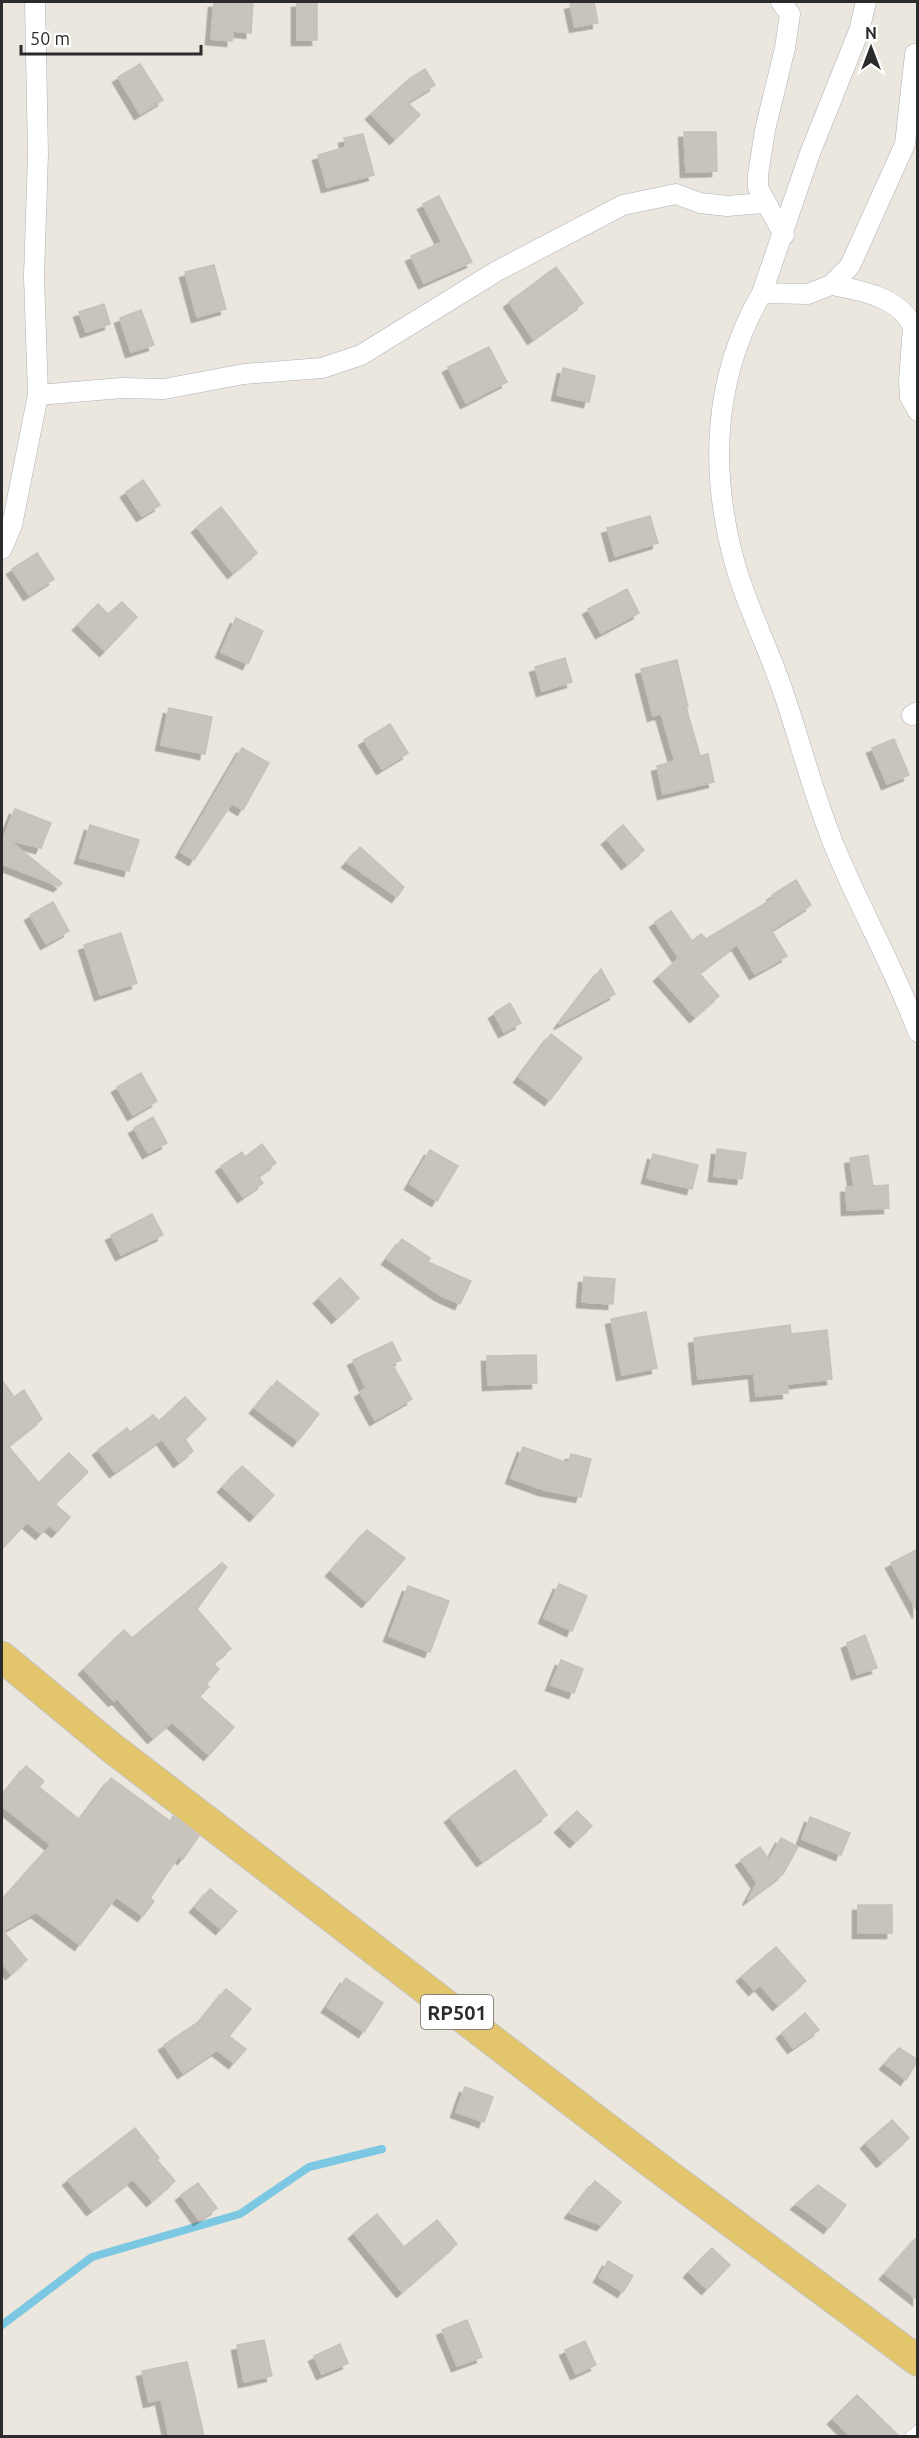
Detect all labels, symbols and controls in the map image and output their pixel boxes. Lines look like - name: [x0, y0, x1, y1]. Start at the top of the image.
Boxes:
- scale bar: [21, 18, 201, 56]
- north arrow: [841, 18, 901, 78]
- text: N: [865, 24, 877, 42]
- text: 50 m: [30, 28, 70, 48]
- road number: RP501: [421, 1995, 493, 2029]

